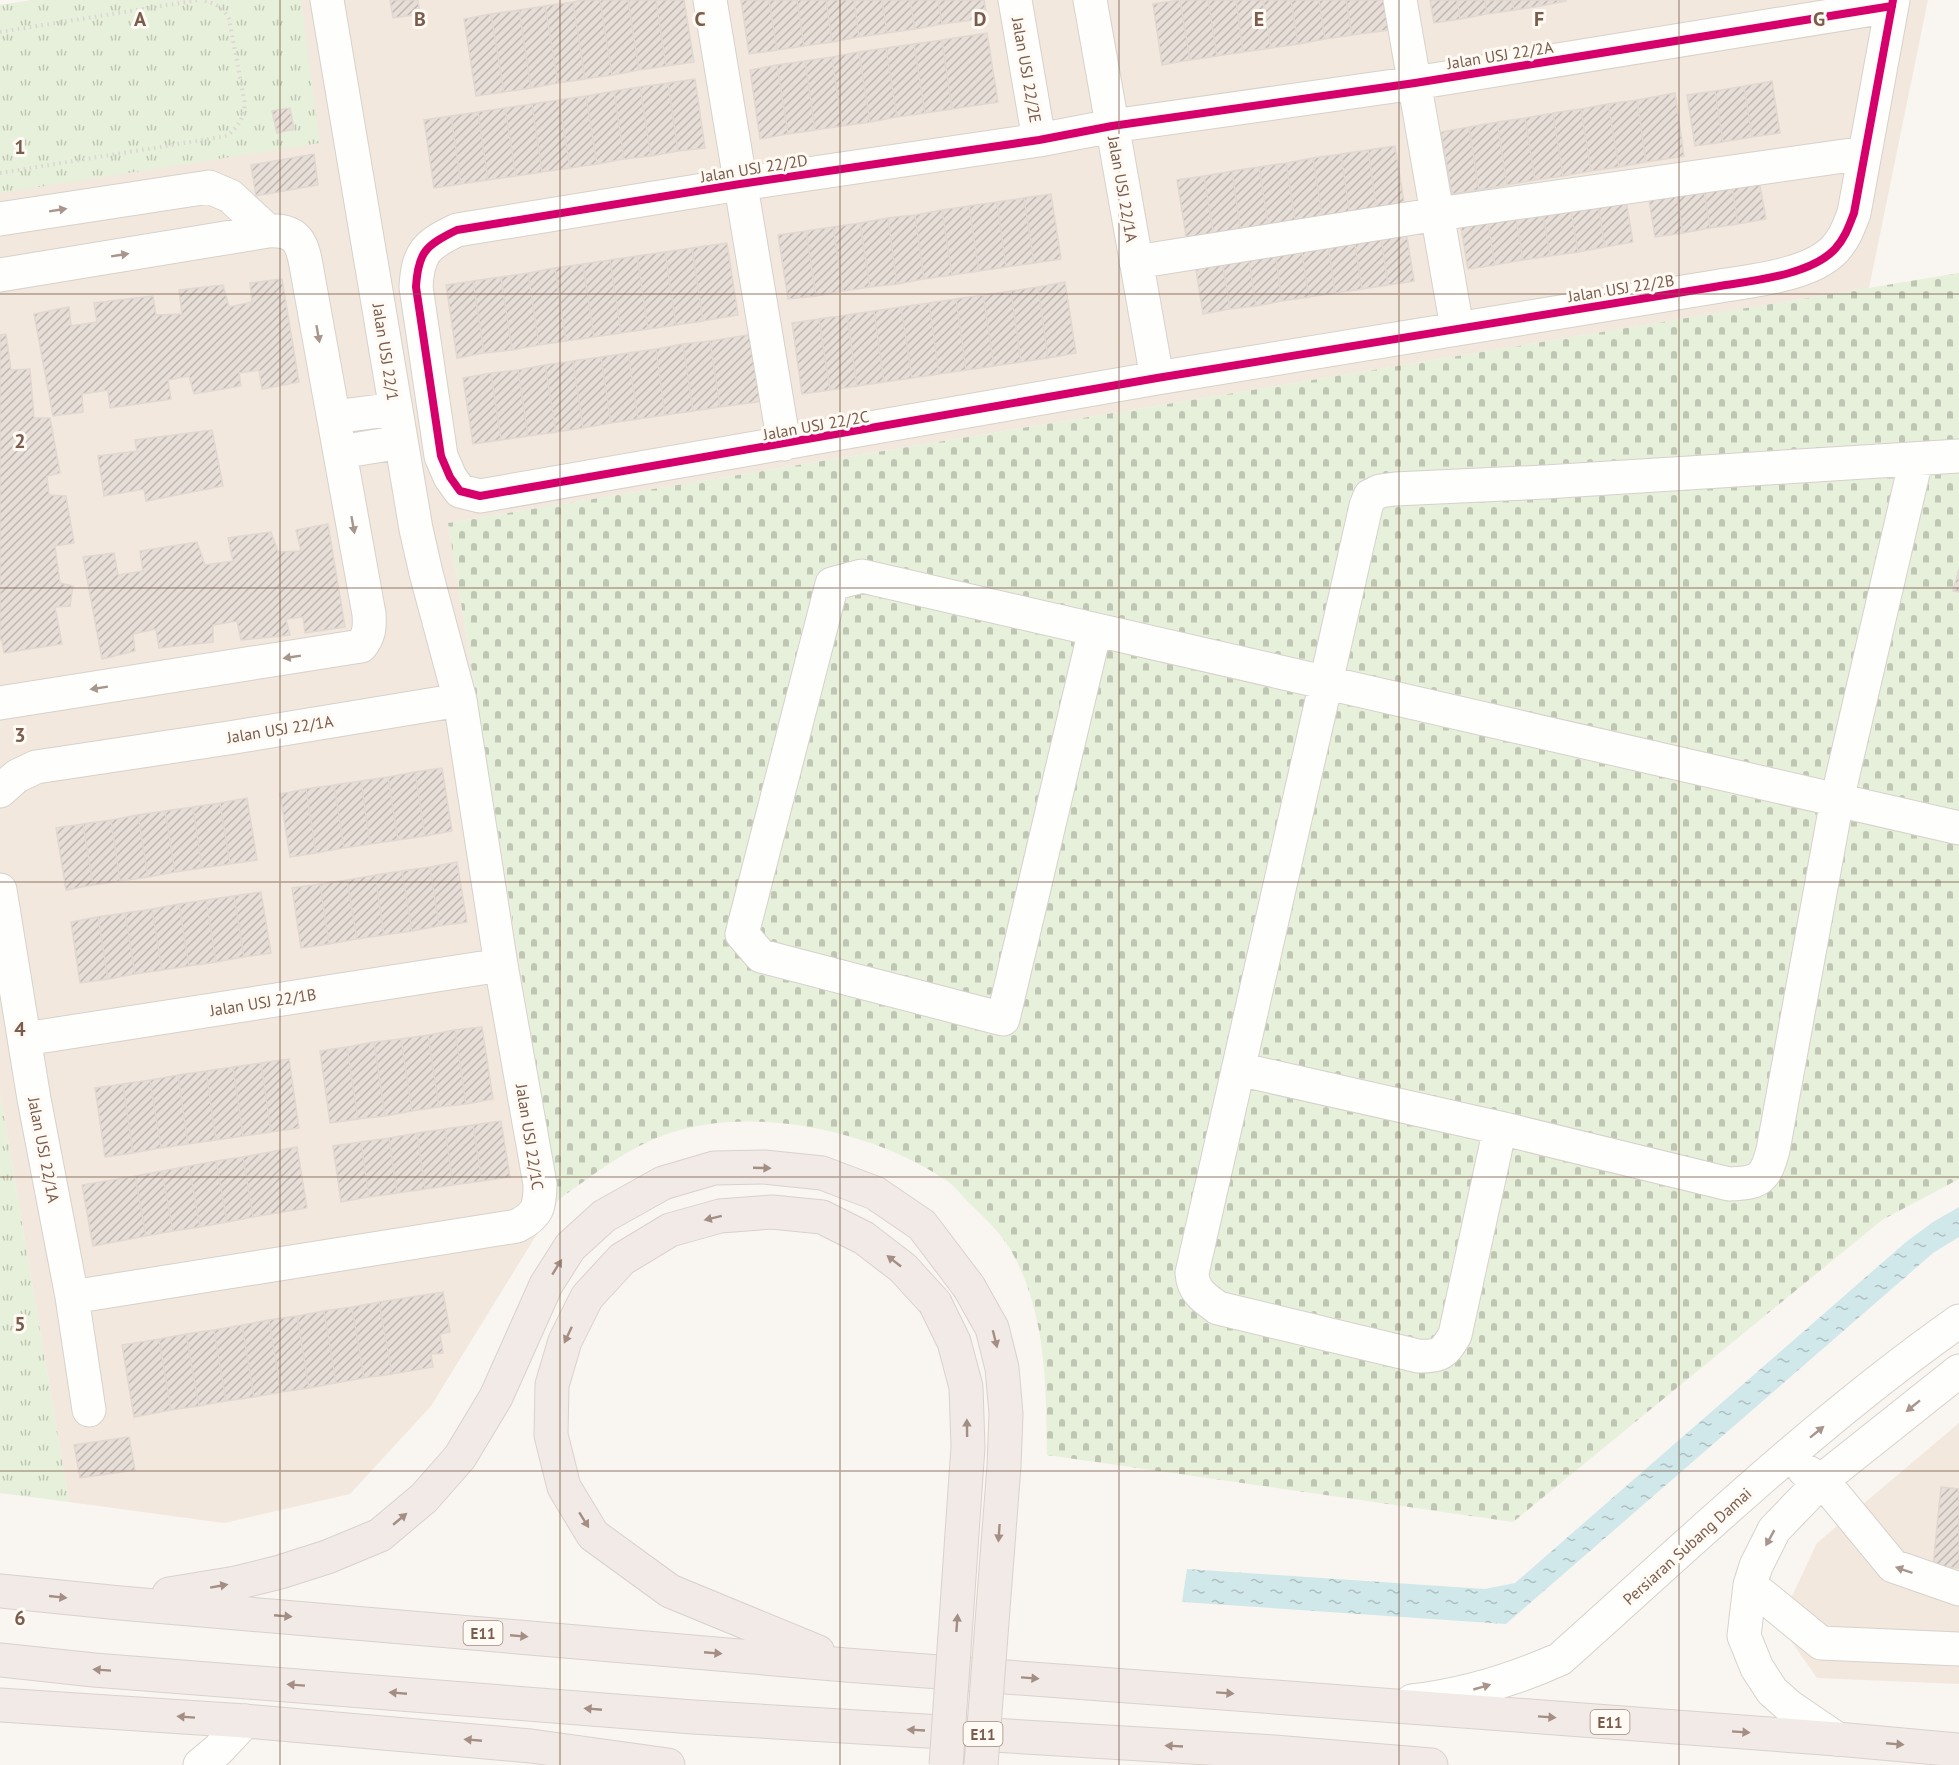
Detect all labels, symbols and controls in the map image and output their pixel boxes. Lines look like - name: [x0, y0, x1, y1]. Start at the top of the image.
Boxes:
- text: A: [134, 6, 147, 32]
- text: B: [414, 6, 426, 32]
- text: C: [694, 6, 706, 32]
- text: D: [974, 6, 987, 32]
- text: E: [1254, 6, 1264, 32]
- text: F: [1534, 6, 1544, 32]
- text: G: [1813, 6, 1825, 32]
- street label: Jalan USJ 22/2E: [1008, 15, 1046, 124]
- street label: Jalan USJ 22/2A: [1444, 37, 1555, 73]
- street label: Jalan USJ 22/1A: [1104, 133, 1142, 244]
- text: 1: [14, 134, 26, 160]
- street label: Jalan USJ 22/2D: [698, 150, 809, 187]
- one-way arrow: [48, 205, 67, 214]
- one-way arrow: [111, 251, 130, 260]
- street label: Jalan USJ 22/2B: [1565, 270, 1676, 306]
- street label: Jalan USJ 22/1: [368, 301, 404, 402]
- one-way arrow: [314, 324, 323, 343]
- street label: Jalan USJ 22/2C: [761, 406, 870, 444]
- text: 2: [14, 428, 26, 454]
- one-way arrow: [349, 516, 358, 535]
- one-way arrow: [282, 653, 301, 662]
- one-way arrow: [89, 683, 108, 692]
- street label: Jalan USJ 22/1A: [224, 711, 335, 747]
- text: 3: [14, 722, 26, 748]
- street label: Jalan USJ 22/1B: [207, 984, 318, 1020]
- text: 4: [14, 1016, 26, 1042]
- street label: Jalan USJ 22/1C: [512, 1082, 548, 1191]
- street label: Jalan USJ 22/1A: [24, 1094, 64, 1205]
- one-way arrow: [752, 1163, 771, 1172]
- one-way arrow: [703, 1214, 722, 1223]
- one-way arrow: [887, 1256, 902, 1268]
- one-way arrow: [552, 1259, 563, 1276]
- text: 5: [14, 1311, 26, 1337]
- one-way arrow: [563, 1326, 573, 1344]
- one-way arrow: [990, 1330, 1000, 1348]
- one-way arrow: [1905, 1400, 1921, 1413]
- one-way arrow: [962, 1419, 972, 1438]
- one-way arrow: [1809, 1426, 1824, 1439]
- street label: Persiaran Subang Damai: [1619, 1483, 1755, 1609]
- one-way arrow: [392, 1512, 408, 1525]
- one-way arrow: [578, 1512, 589, 1528]
- one-way arrow: [994, 1523, 1004, 1542]
- one-way arrow: [1765, 1530, 1775, 1547]
- one-way arrow: [1895, 1564, 1913, 1574]
- one-way arrow: [209, 1581, 228, 1590]
- one-way arrow: [49, 1592, 68, 1602]
- text: 6: [14, 1605, 26, 1631]
- one-way arrow: [273, 1611, 292, 1621]
- one-way arrow: [952, 1613, 961, 1632]
- road number: E11: [464, 1621, 502, 1645]
- one-way arrow: [509, 1631, 528, 1641]
- one-way arrow: [704, 1648, 723, 1658]
- one-way arrow: [92, 1665, 111, 1675]
- one-way arrow: [1021, 1673, 1040, 1683]
- one-way arrow: [287, 1680, 306, 1690]
- one-way arrow: [1473, 1682, 1491, 1691]
- one-way arrow: [389, 1688, 408, 1698]
- one-way arrow: [1215, 1688, 1234, 1697]
- one-way arrow: [583, 1704, 602, 1714]
- road number: E11: [1590, 1710, 1630, 1734]
- one-way arrow: [177, 1712, 196, 1721]
- one-way arrow: [1537, 1712, 1556, 1722]
- road number: E11: [964, 1722, 1002, 1746]
- one-way arrow: [907, 1726, 926, 1735]
- one-way arrow: [1732, 1727, 1751, 1736]
- one-way arrow: [463, 1735, 482, 1745]
- one-way arrow: [1886, 1739, 1905, 1749]
- one-way arrow: [1164, 1741, 1183, 1750]

